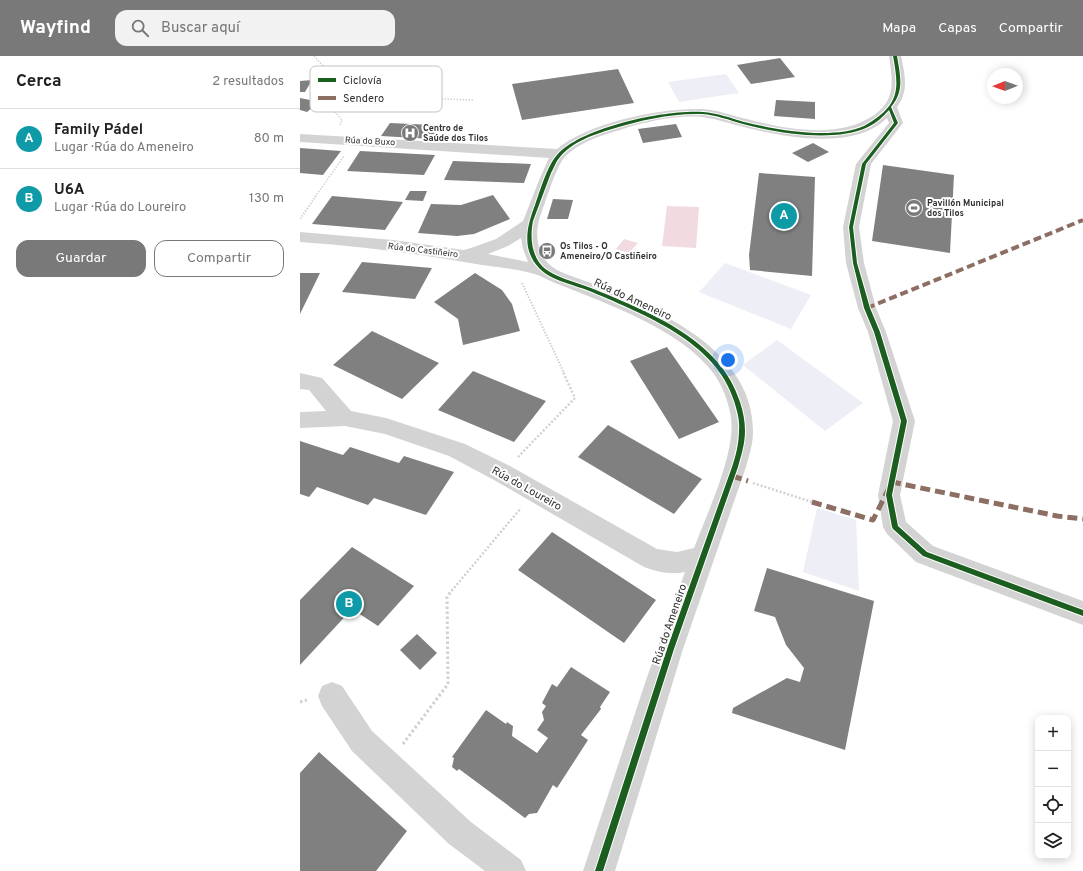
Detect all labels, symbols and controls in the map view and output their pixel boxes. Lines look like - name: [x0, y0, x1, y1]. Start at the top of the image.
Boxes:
- search box: [115, 10, 395, 46]
- text: Wayfind: [20, 16, 91, 40]
- icon: search: [129, 17, 151, 39]
- text: Buscar aquí: [161, 19, 240, 38]
- text: Mapa: [882, 20, 916, 37]
- text: Capas: [938, 20, 977, 37]
- text: Compartir: [999, 20, 1063, 37]
- legend: [310, 66, 442, 112]
- north arrow: [987, 68, 1023, 104]
- text: Cerca: [16, 71, 62, 93]
- text: 2 resultados: [212, 74, 284, 90]
- text: Ciclovía: [343, 74, 382, 88]
- text: Sendero: [343, 92, 384, 106]
- text: Family Pádel: [54, 121, 143, 140]
- hospital icon: Centro de Saúde dos Tilos: [400, 123, 420, 143]
- place label: Centro de Saúde dos Tilos: [423, 123, 488, 144]
- text: A: [24, 131, 34, 147]
- text: 80 m: [254, 131, 284, 147]
- street label: Rúa do Buxo: [345, 135, 395, 148]
- text: Lugar · Rúa do Ameneiro: [54, 140, 194, 156]
- text: U6A: [54, 181, 85, 200]
- text: B: [25, 191, 33, 207]
- text: 130 m: [249, 191, 284, 207]
- sports icon: Pavillón Municipal dos Tilos: [904, 198, 924, 218]
- place label: Pavillón Municipal dos Tilos: [927, 198, 1004, 219]
- text: Lugar · Rúa do Loureiro: [54, 200, 186, 216]
- pin: A: [771, 201, 797, 231]
- button: Guardar: [16, 240, 146, 277]
- button: Compartir: [154, 240, 284, 277]
- street label: Rúa do Castiñeiro: [387, 241, 459, 260]
- bus stop icon: Os Tilos - O Ameneiro/O Castiñeiro: [537, 241, 557, 261]
- place label: Os Tilos - O Ameneiro/O Castiñeiro: [560, 241, 657, 262]
- street label: Rúa do Ameneiro: [591, 276, 674, 324]
- your location: [718, 350, 738, 370]
- street label: Rúa do Loureiro: [489, 464, 564, 514]
- street label: Rúa do Ameneiro: [650, 582, 690, 666]
- pin: B: [336, 589, 362, 619]
- map controls: [1035, 715, 1071, 859]
- button: +: [1035, 715, 1071, 751]
- button: −: [1035, 751, 1071, 787]
- button: locate: [1035, 787, 1071, 823]
- button: layers: [1035, 823, 1071, 859]

